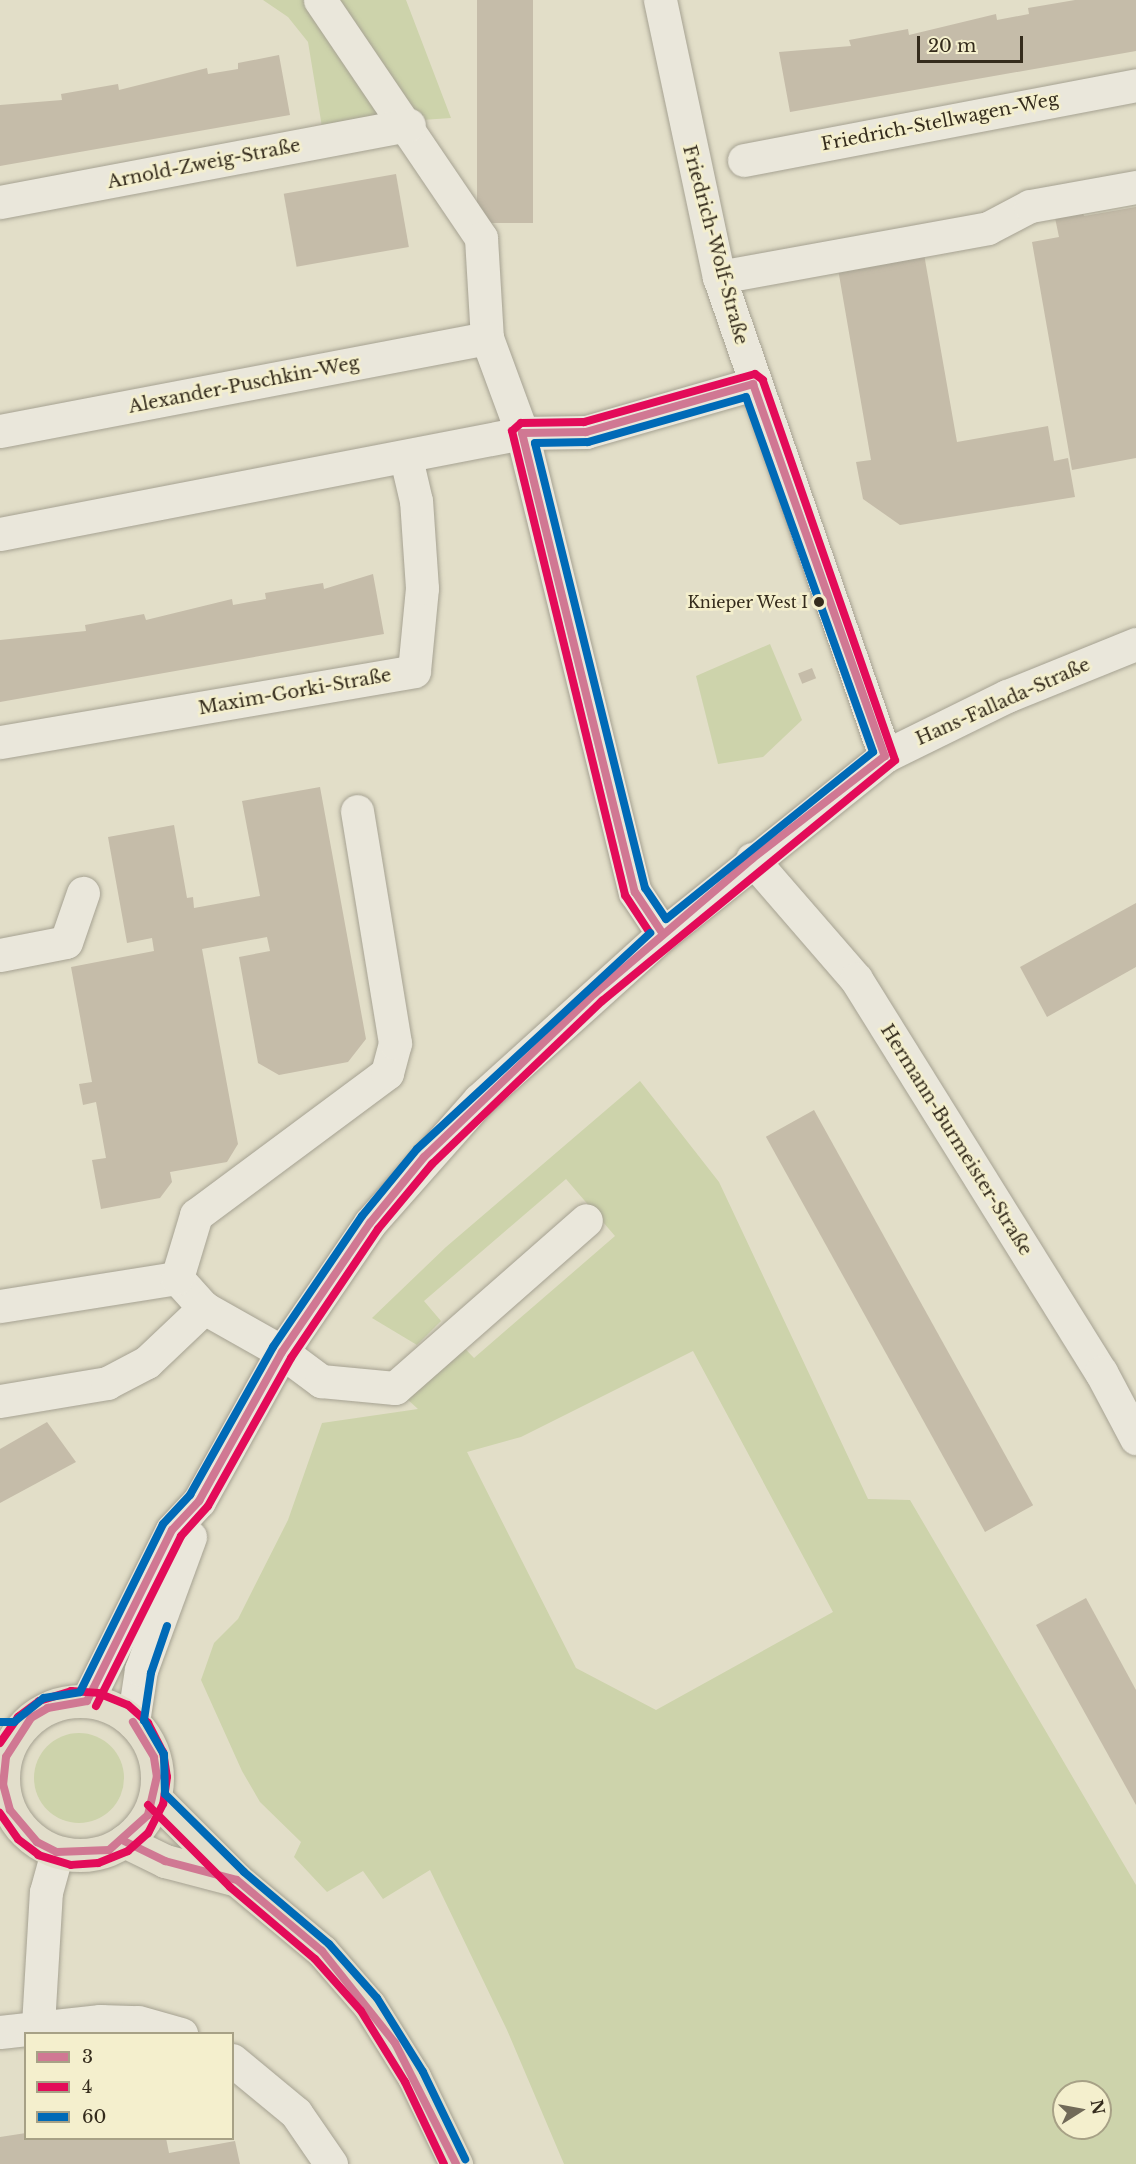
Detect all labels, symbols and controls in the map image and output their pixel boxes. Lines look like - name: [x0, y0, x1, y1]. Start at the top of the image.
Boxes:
- scale bar: [920, 24, 1026, 62]
- text: 20 m: [928, 35, 976, 57]
- street label: Friedrich-Stellwagen-Weg: [819, 88, 1061, 156]
- street label: Arnold-Zweig-Straße: [106, 135, 302, 193]
- street label: Friedrich-Wolf-Straße: [678, 143, 752, 347]
- street label: Alexander-Puschkin-Weg: [127, 352, 361, 418]
- place label: Knieper West I: [686, 592, 808, 612]
- marker: Knieper West I: [813, 596, 825, 608]
- street label: Hans-Fallada-Straße: [913, 654, 1093, 750]
- street label: Maxim-Gorki-Straße: [197, 664, 393, 720]
- street label: Hermann-Burmeister-Straße: [876, 1020, 1036, 1260]
- legend: [24, 2032, 234, 2140]
- text: 3: [82, 2046, 93, 2068]
- text: 4: [82, 2076, 93, 2098]
- north arrow: [1052, 2080, 1112, 2140]
- text: N: [1086, 2098, 1109, 2116]
- text: 60: [82, 2106, 106, 2128]

